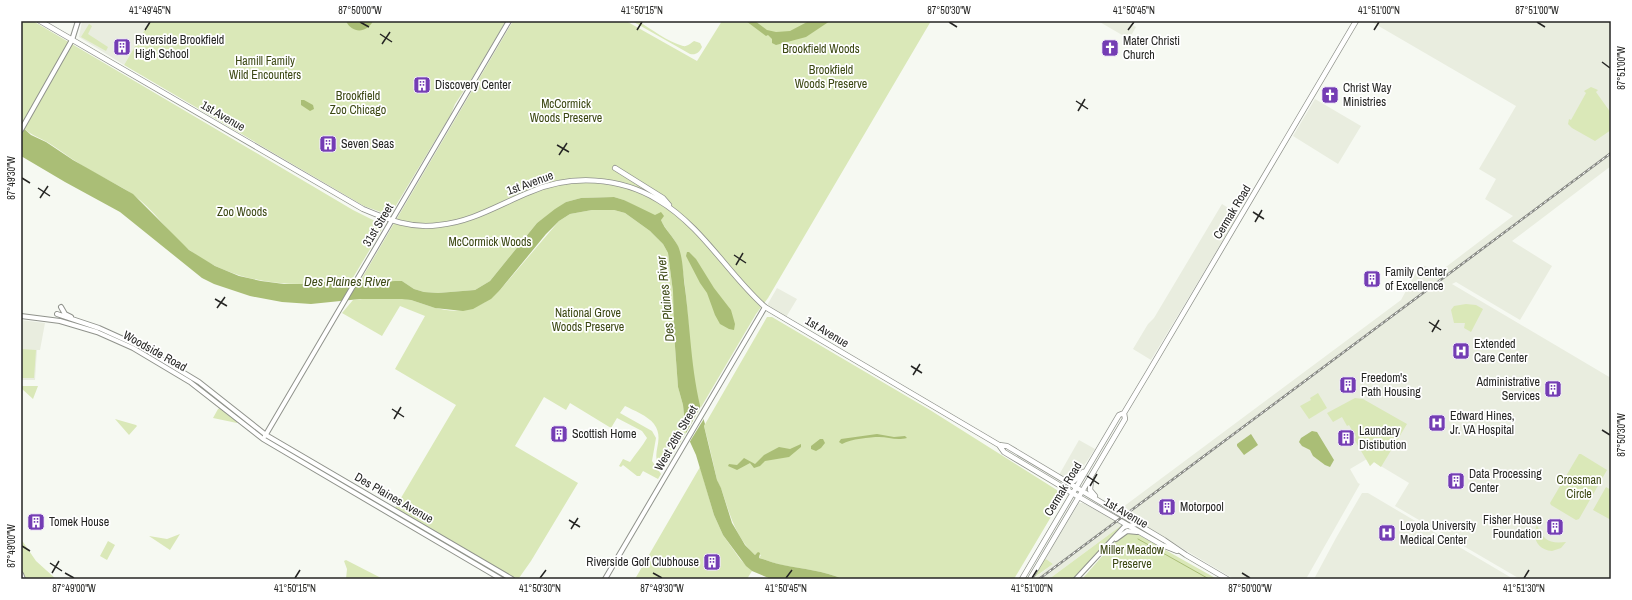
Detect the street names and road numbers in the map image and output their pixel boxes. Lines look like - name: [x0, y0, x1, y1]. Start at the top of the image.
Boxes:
- street label: 1st Avenue: [198, 97, 248, 135]
- street label: 1st Avenue: [504, 167, 556, 199]
- street label: Cermak Road: [1210, 182, 1254, 242]
- street label: 31st Street: [359, 200, 397, 250]
- street label: 1st Avenue: [802, 313, 852, 351]
- street label: Woodside Road: [120, 327, 190, 375]
- street label: West 26th Street: [651, 402, 701, 474]
- street label: Cermak Road: [1041, 459, 1085, 519]
- street label: Des Plaines Avenue: [352, 469, 436, 527]
- street label: 1st Avenue: [1101, 494, 1151, 532]

